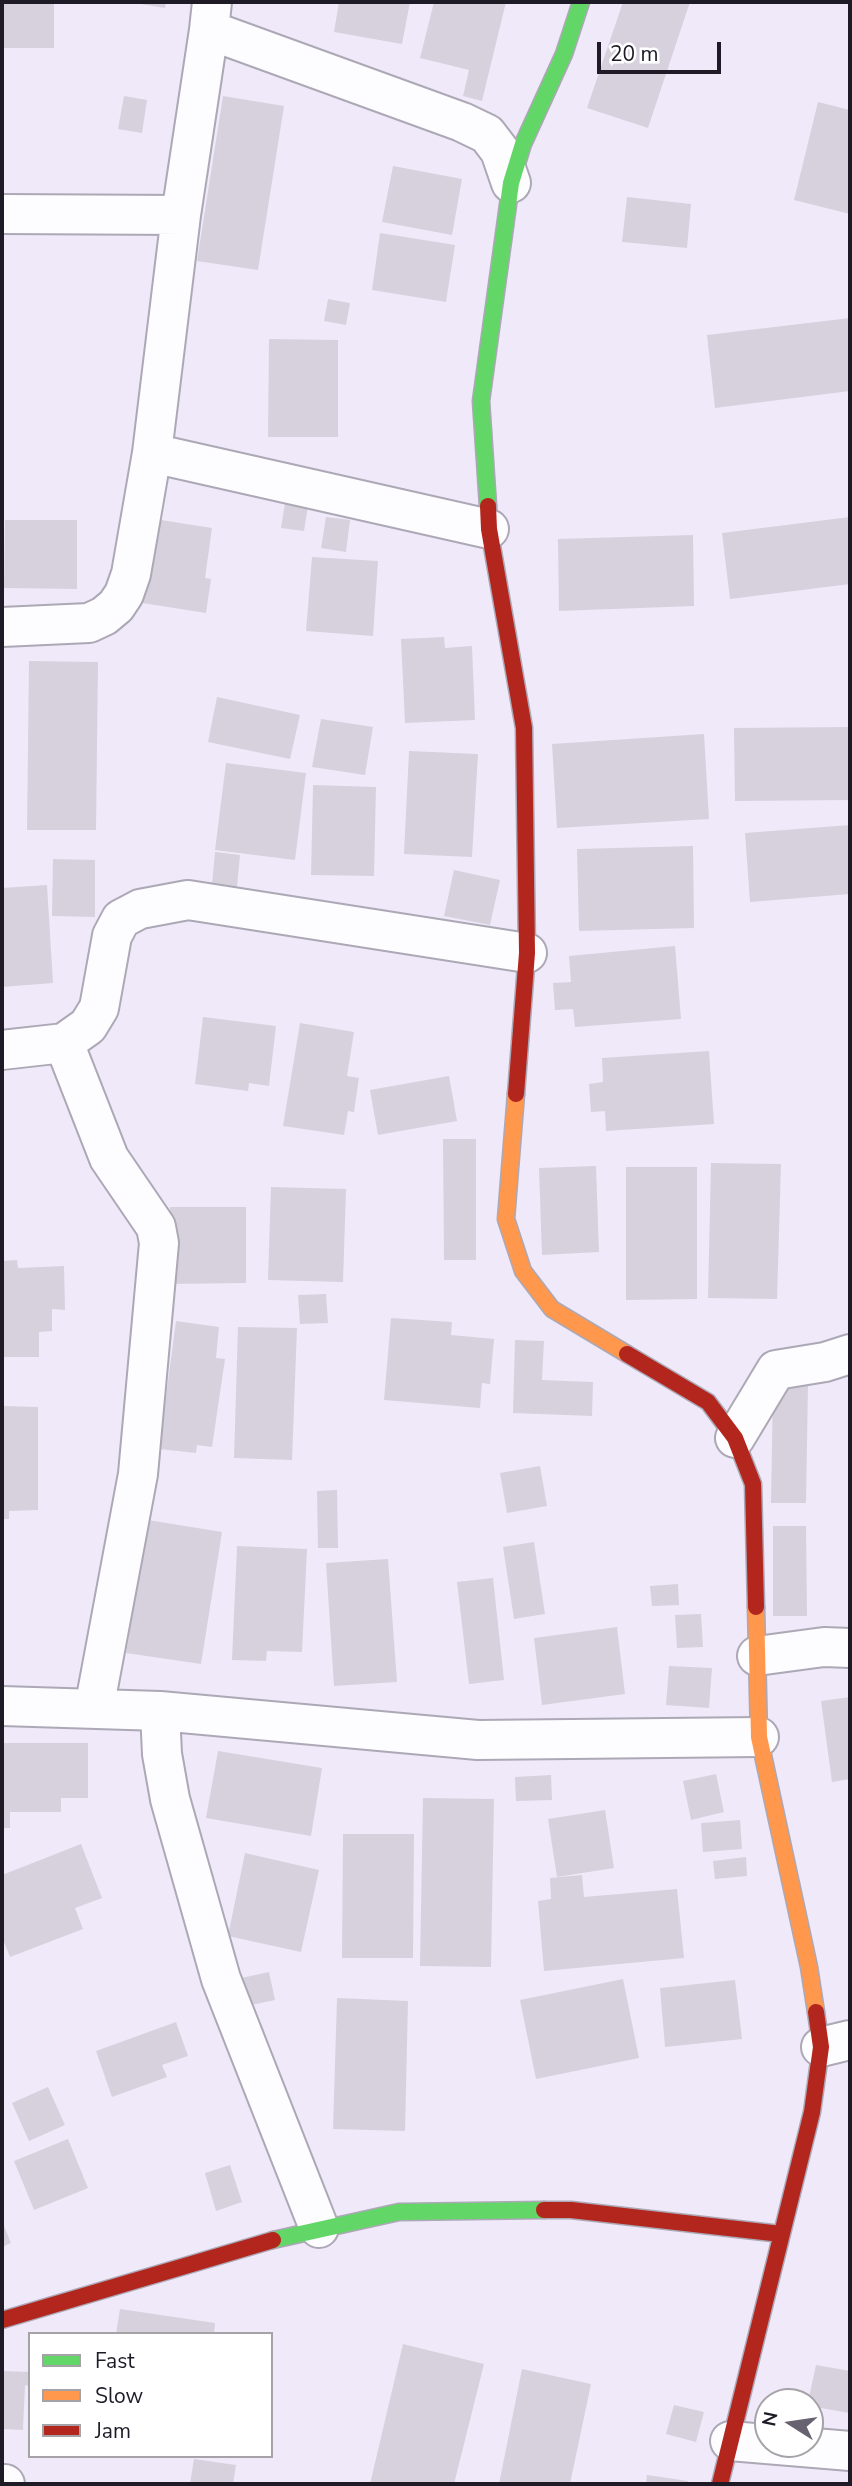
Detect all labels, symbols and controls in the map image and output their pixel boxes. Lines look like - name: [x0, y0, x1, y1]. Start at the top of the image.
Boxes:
- scale bar: [600, 28, 724, 72]
- text: 20 m: [610, 40, 659, 68]
- legend: [28, 2332, 273, 2458]
- text: Fast: [95, 2347, 135, 2375]
- text: Slow: [95, 2382, 143, 2410]
- north arrow: [754, 2388, 824, 2458]
- text: N: [756, 2409, 785, 2429]
- text: Jam: [95, 2417, 131, 2445]

